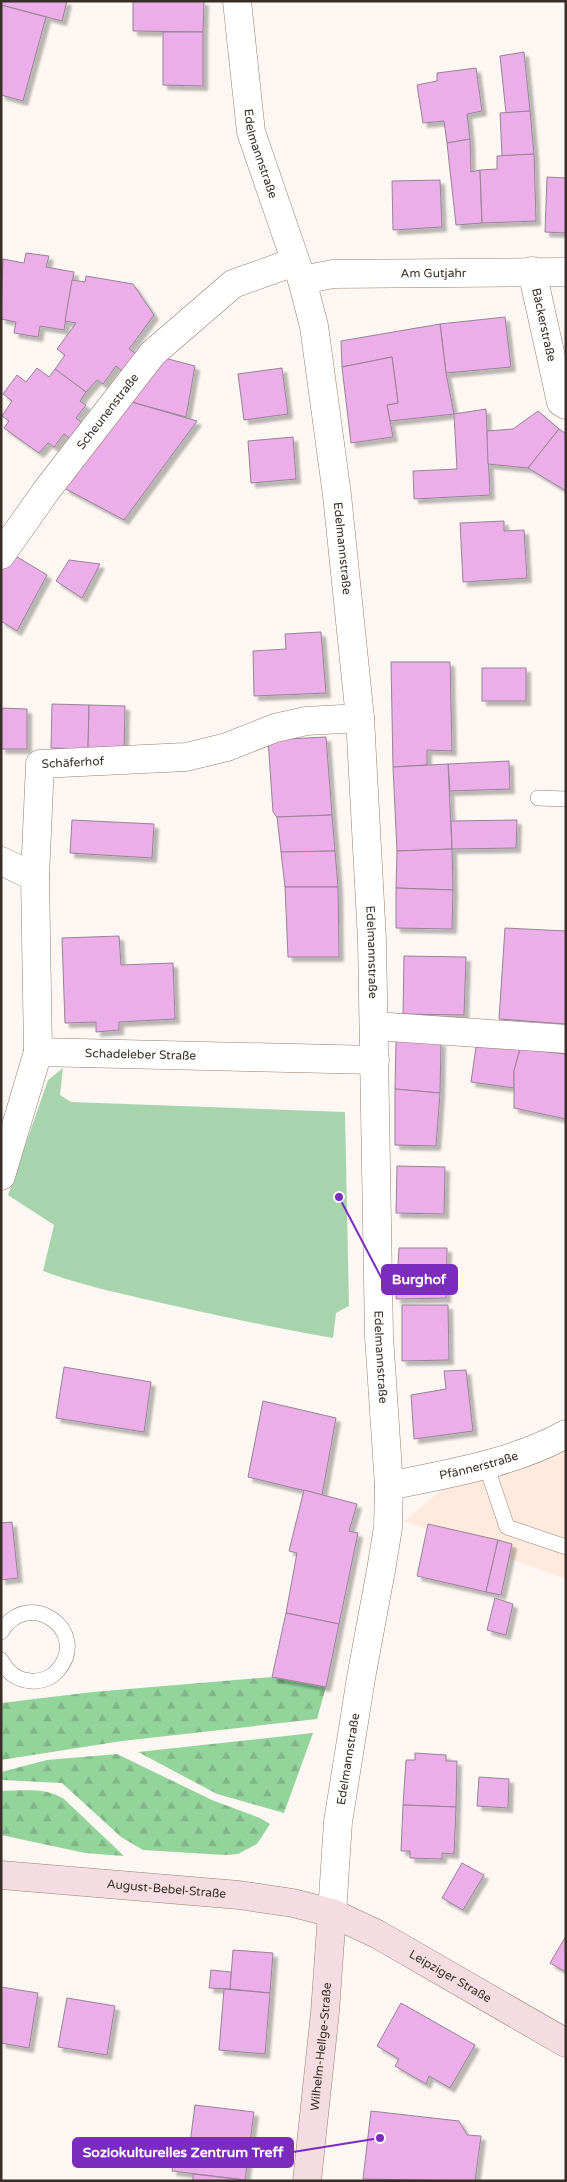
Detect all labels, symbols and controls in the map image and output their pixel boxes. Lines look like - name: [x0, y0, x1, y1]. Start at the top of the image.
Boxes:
- street label: Edelmannstraße: [242, 108, 280, 200]
- street label: Am Gutjahr: [400, 266, 467, 280]
- street label: Bäckerstraße: [529, 287, 559, 363]
- street label: Scheunenstraße: [74, 370, 142, 452]
- street label: Edelmannstraße: [331, 501, 354, 596]
- street label: Schäferhof: [41, 754, 105, 771]
- street label: Edelmannstraße: [363, 905, 380, 999]
- street label: Schadeleber Straße: [85, 1046, 197, 1063]
- callout: Burghof: [382, 1265, 457, 1294]
- text: Burghof: [392, 1271, 447, 1288]
- street label: Edelmannstraße: [372, 1310, 390, 1404]
- street label: Pfännerstraße: [438, 1448, 520, 1482]
- street label: Edelmannstraße: [334, 1712, 362, 1806]
- street label: August-Bebel-Straße: [106, 1877, 227, 1901]
- street label: Leipziger Straße: [407, 1947, 494, 2006]
- street label: Wilhelm-Hellge-Straße: [308, 1982, 334, 2112]
- callout: Soziokulturelles Zentrum Treff: [73, 2138, 293, 2167]
- text: Soziokulturelles Zentrum Treff: [83, 2144, 284, 2161]

